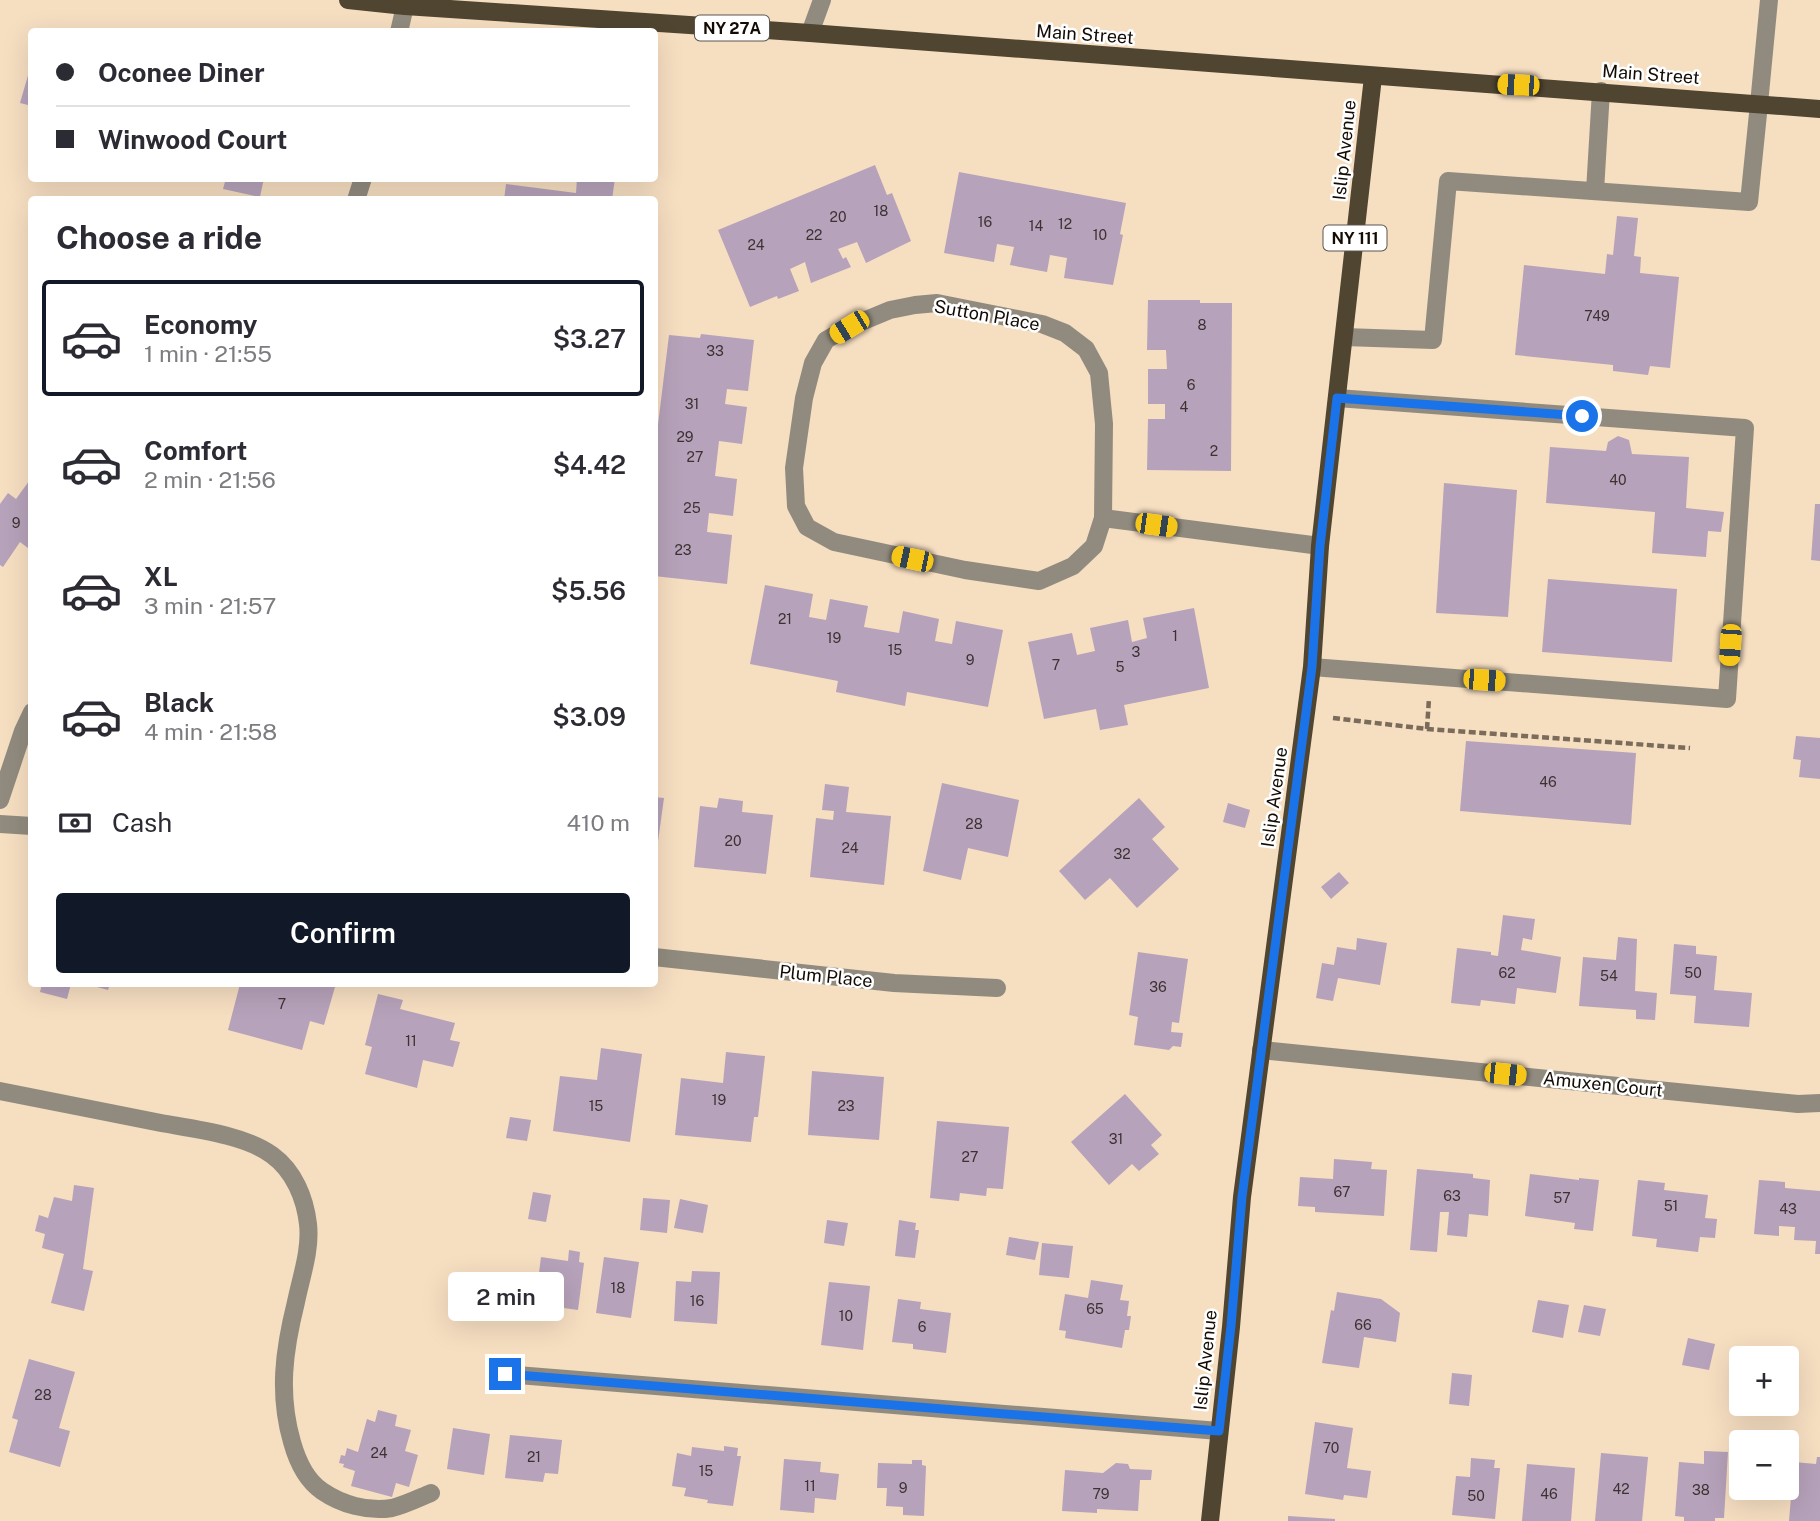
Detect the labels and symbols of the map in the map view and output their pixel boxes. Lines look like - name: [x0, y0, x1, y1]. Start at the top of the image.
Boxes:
- road number: NY 27A: [695, 16, 769, 40]
- street label: Main Street: [1036, 20, 1134, 48]
- street label: Main Street: [1602, 60, 1700, 88]
- car: [1497, 74, 1540, 96]
- street label: Islip Avenue: [1328, 99, 1360, 201]
- house number: 18: [874, 203, 888, 219]
- house number: 20: [830, 209, 846, 225]
- house number: 16: [978, 214, 992, 230]
- house number: 12: [1058, 216, 1072, 232]
- house number: 14: [1029, 218, 1043, 234]
- road number: NY 111: [1324, 226, 1386, 250]
- house number: 22: [806, 227, 822, 243]
- house number: 10: [1093, 227, 1107, 243]
- house number: 24: [747, 237, 765, 253]
- street label: Sutton Place: [932, 295, 1042, 335]
- car: [826, 307, 873, 347]
- house number: 749: [1584, 308, 1610, 324]
- house number: 8: [1197, 317, 1207, 333]
- house number: 33: [706, 343, 724, 359]
- house number: 6: [1187, 377, 1196, 393]
- house number: 31: [685, 396, 699, 412]
- house number: 4: [1180, 399, 1189, 415]
- route start: [1566, 400, 1598, 432]
- house number: 29: [676, 429, 694, 445]
- house number: 2: [1210, 443, 1218, 459]
- house number: 27: [687, 449, 703, 465]
- house number: 40: [1609, 472, 1627, 488]
- house number: 25: [683, 500, 701, 516]
- car: [1134, 512, 1179, 538]
- house number: 9: [12, 515, 21, 531]
- house number: 23: [674, 542, 692, 558]
- car: [890, 544, 935, 574]
- house number: 21: [778, 611, 792, 627]
- car: [1719, 623, 1742, 667]
- house number: 1: [1172, 628, 1178, 644]
- house number: 19: [827, 630, 841, 646]
- house number: 15: [888, 642, 902, 658]
- house number: 3: [1132, 644, 1141, 660]
- house number: 9: [966, 652, 975, 668]
- house number: 7: [1052, 657, 1060, 673]
- house number: 5: [1116, 659, 1125, 675]
- car: [1463, 668, 1506, 692]
- street label: Islip Avenue: [1257, 746, 1291, 848]
- house number: 46: [1539, 774, 1557, 790]
- house number: 28: [965, 816, 983, 832]
- house number: 20: [725, 833, 741, 849]
- house number: 24: [841, 840, 859, 856]
- house number: 32: [1113, 846, 1131, 862]
- street label: Plum Place: [778, 961, 874, 991]
- house number: 62: [1498, 965, 1516, 981]
- house number: 50: [1684, 965, 1702, 981]
- house number: 54: [1600, 968, 1618, 984]
- house number: 36: [1149, 979, 1167, 995]
- house number: 7: [278, 996, 286, 1012]
- house number: 11: [405, 1033, 417, 1049]
- car: [1484, 1061, 1527, 1087]
- street label: Amuxen Court: [1542, 1067, 1664, 1101]
- house number: 19: [712, 1092, 726, 1108]
- house number: 15: [589, 1098, 603, 1114]
- house number: 23: [837, 1098, 855, 1114]
- house number: 31: [1109, 1131, 1123, 1147]
- house number: 27: [962, 1149, 978, 1165]
- house number: 67: [1334, 1184, 1350, 1200]
- house number: 63: [1443, 1188, 1461, 1204]
- house number: 57: [1553, 1190, 1571, 1206]
- house number: 51: [1664, 1198, 1678, 1214]
- house number: 43: [1779, 1201, 1797, 1217]
- callout: 2 min: [447, 1272, 563, 1322]
- house number: 18: [611, 1280, 625, 1296]
- house number: 16: [690, 1293, 704, 1309]
- house number: 65: [1086, 1301, 1104, 1317]
- house number: 10: [839, 1308, 853, 1324]
- street label: Islip Avenue: [1189, 1309, 1221, 1411]
- house number: 66: [1354, 1317, 1372, 1333]
- house number: 6: [918, 1319, 927, 1335]
- route end: [489, 1358, 521, 1390]
- house number: 28: [34, 1387, 52, 1403]
- house number: 70: [1323, 1440, 1339, 1456]
- house number: 24: [370, 1445, 388, 1461]
- house number: 21: [527, 1449, 541, 1465]
- house number: 15: [699, 1463, 713, 1479]
- house number: 11: [804, 1478, 816, 1494]
- house number: 9: [899, 1480, 908, 1496]
- house number: 42: [1612, 1481, 1630, 1497]
- house number: 38: [1692, 1482, 1710, 1498]
- house number: 79: [1093, 1486, 1110, 1502]
- house number: 46: [1540, 1486, 1558, 1502]
- house number: 50: [1467, 1488, 1485, 1504]

